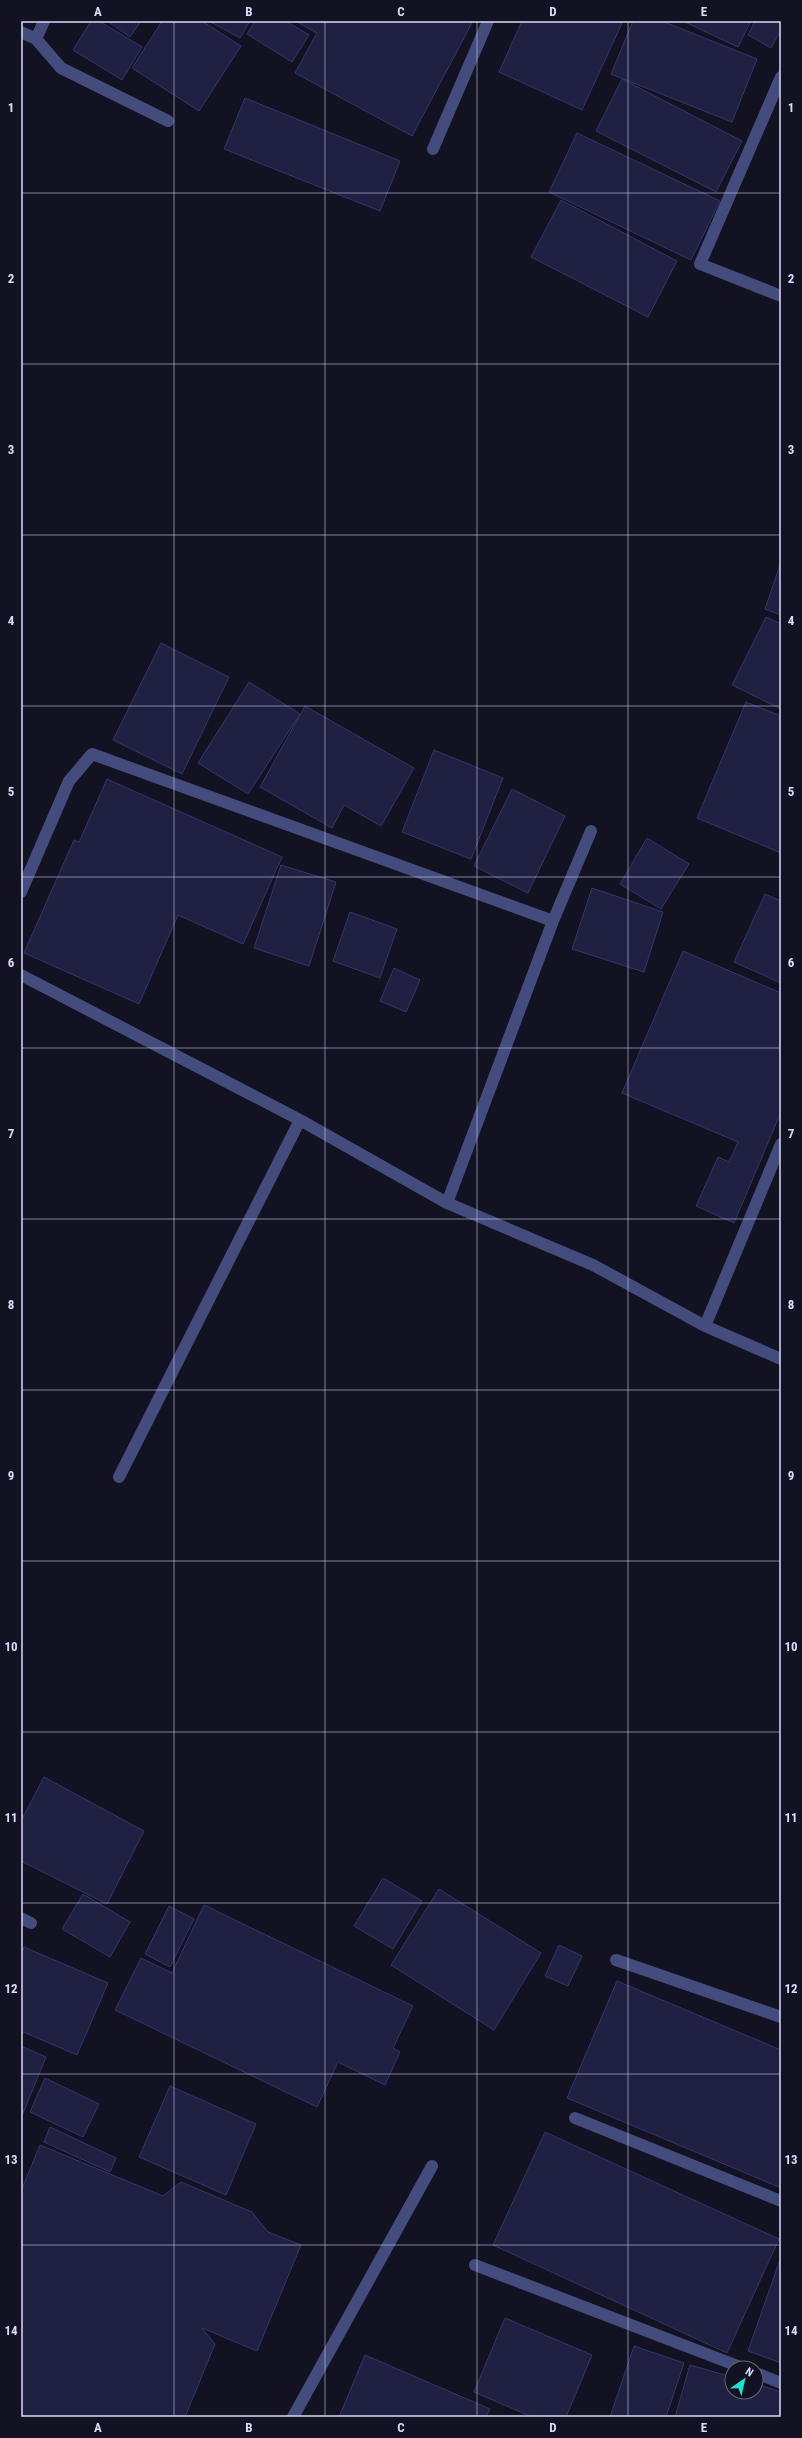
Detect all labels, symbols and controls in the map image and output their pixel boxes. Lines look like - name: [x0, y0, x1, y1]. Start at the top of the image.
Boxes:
- text: A: [94, 4, 102, 19]
- text: B: [245, 4, 253, 19]
- text: C: [397, 4, 405, 19]
- text: D: [549, 4, 557, 19]
- text: E: [701, 4, 708, 19]
- text: 1: [8, 100, 14, 115]
- text: 1: [788, 100, 794, 115]
- text: 2: [8, 271, 15, 286]
- text: 2: [788, 271, 795, 286]
- text: 3: [8, 442, 14, 457]
- text: 3: [788, 442, 794, 457]
- text: 4: [8, 613, 15, 628]
- text: 4: [788, 613, 795, 628]
- text: 5: [8, 784, 15, 799]
- text: 5: [788, 784, 795, 799]
- text: 6: [8, 955, 15, 970]
- text: 6: [788, 955, 795, 970]
- text: 7: [8, 1126, 15, 1141]
- text: 7: [788, 1126, 795, 1141]
- text: 8: [8, 1297, 14, 1312]
- text: 8: [788, 1297, 794, 1312]
- text: 9: [8, 1468, 14, 1483]
- text: 9: [788, 1468, 794, 1483]
- text: 10: [4, 1639, 18, 1654]
- text: 10: [784, 1639, 798, 1654]
- text: 11: [4, 1810, 18, 1825]
- text: 11: [784, 1810, 798, 1825]
- text: 12: [4, 1981, 18, 1996]
- text: 12: [784, 1981, 798, 1996]
- text: 13: [4, 2152, 18, 2167]
- text: 13: [784, 2152, 798, 2167]
- text: 14: [4, 2323, 18, 2338]
- text: 14: [784, 2323, 798, 2338]
- north arrow: [724, 2360, 764, 2400]
- text: N: [743, 2365, 756, 2380]
- text: A: [94, 2420, 102, 2435]
- text: B: [245, 2420, 253, 2435]
- text: C: [397, 2420, 405, 2435]
- text: D: [549, 2420, 557, 2435]
- text: E: [701, 2420, 708, 2435]

